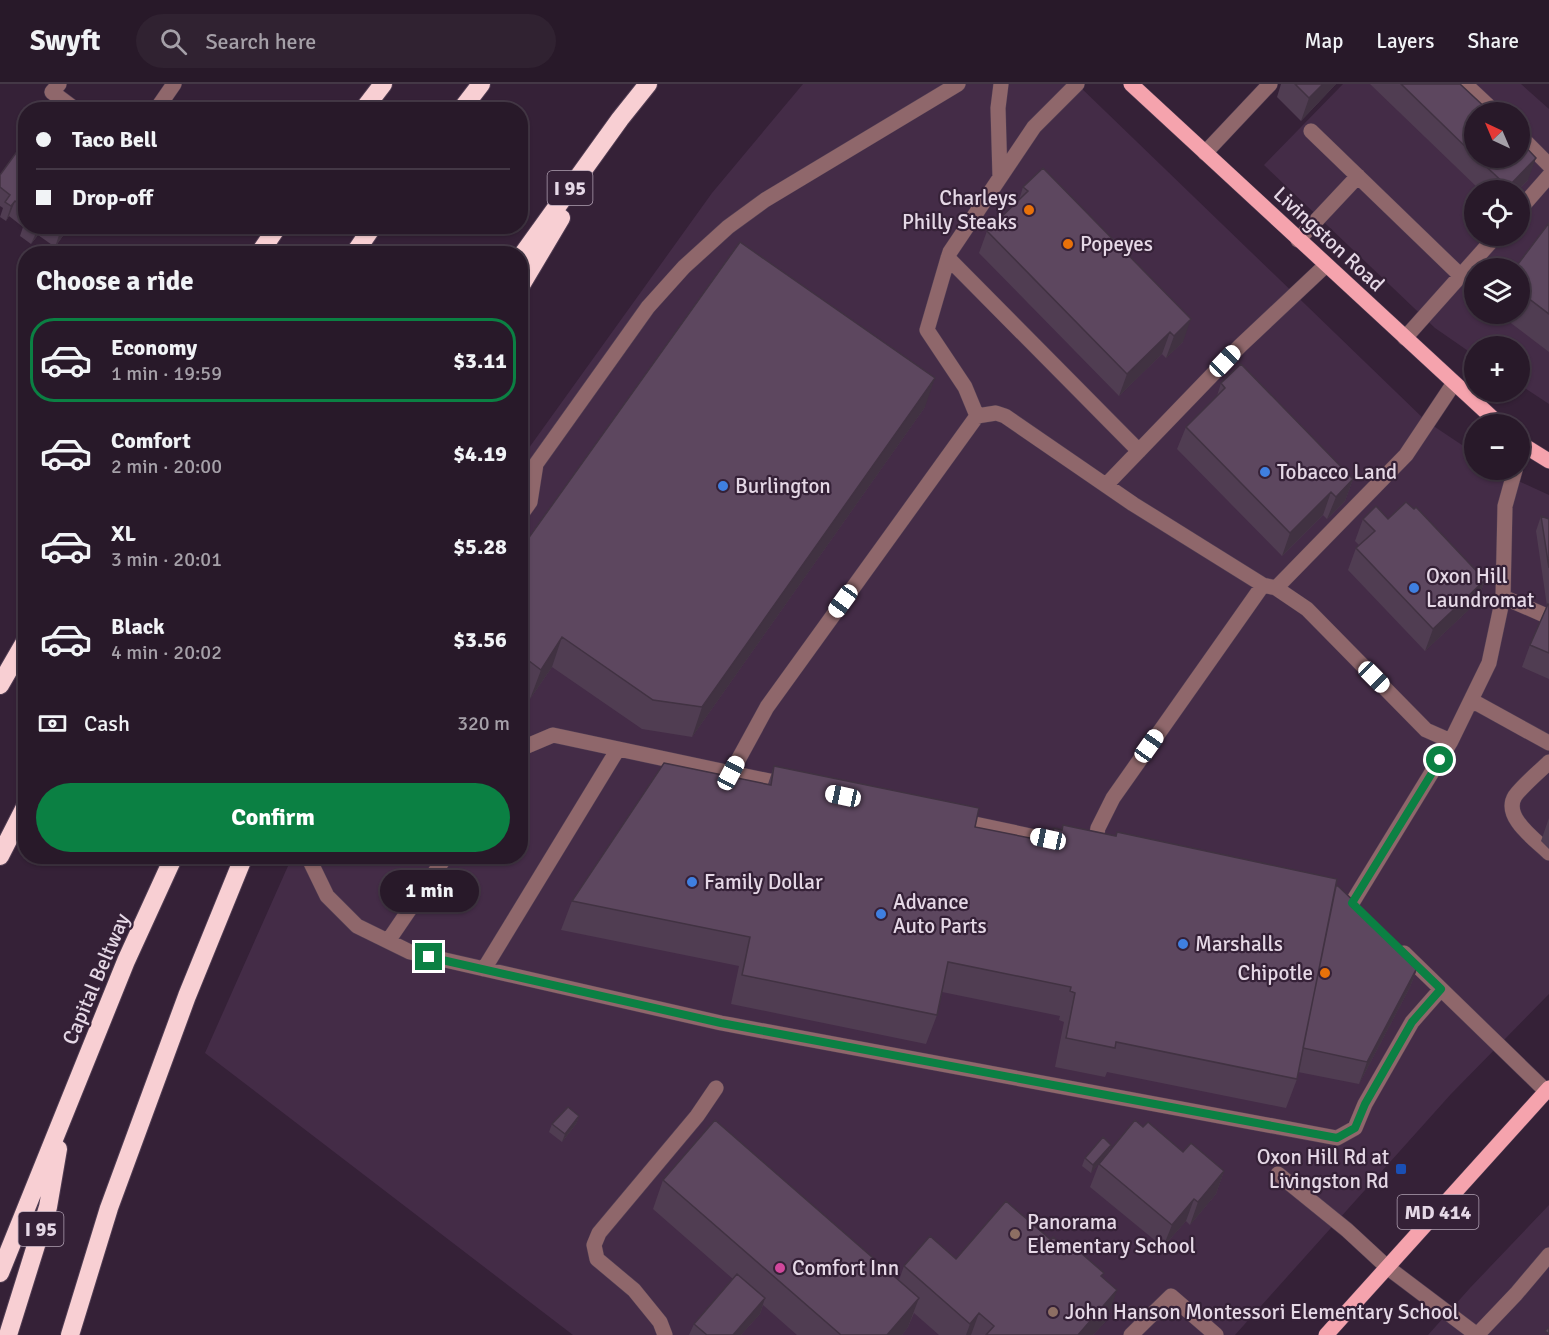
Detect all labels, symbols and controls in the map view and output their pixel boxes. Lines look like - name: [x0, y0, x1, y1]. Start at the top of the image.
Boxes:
- search box: [136, 14, 556, 68]
- text: Swyft: [30, 24, 100, 58]
- icon: search: [157, 25, 190, 58]
- text: Search here: [205, 28, 316, 55]
- text: Map: [1305, 28, 1343, 54]
- text: Layers: [1376, 28, 1434, 54]
- text: Share: [1467, 28, 1519, 54]
- north arrow: [1464, 102, 1530, 168]
- map controls: [1464, 102, 1530, 480]
- text: Taco Bell: [72, 126, 157, 153]
- road number: I 95: [548, 171, 592, 205]
- button: locate: [1464, 180, 1530, 246]
- street label: Livingston Road: [1268, 181, 1390, 297]
- text: Drop-off: [72, 184, 153, 211]
- place label: Charleys Philly Steaks: [902, 185, 1017, 235]
- marker: Charleys Philly Steaks: [1022, 203, 1036, 217]
- place label: Popeyes: [1080, 231, 1153, 257]
- marker: Popeyes: [1061, 237, 1075, 251]
- button: layers: [1464, 258, 1530, 324]
- text: Choose a ride: [36, 265, 194, 298]
- icon: car: [39, 333, 93, 387]
- text: Economy: [111, 334, 197, 361]
- button: +: [1464, 336, 1530, 402]
- car: [1206, 342, 1244, 380]
- text: $3.11: [453, 347, 507, 374]
- text: 1 min · 19:59: [111, 361, 222, 386]
- button: −: [1464, 414, 1530, 480]
- icon: car: [39, 426, 93, 480]
- text: Comfort: [111, 427, 191, 454]
- text: $4.19: [453, 440, 507, 467]
- text: 2 min · 20:00: [111, 454, 222, 479]
- place label: Tobacco Land: [1277, 459, 1397, 485]
- marker: Tobacco Land: [1258, 465, 1272, 479]
- place label: Burlington: [735, 473, 831, 499]
- marker: Burlington: [716, 479, 730, 493]
- icon: car: [39, 519, 93, 573]
- text: XL: [111, 520, 136, 547]
- text: $5.28: [453, 533, 507, 560]
- text: 3 min · 20:01: [111, 547, 222, 572]
- place label: Oxon Hill Laundromat: [1426, 563, 1534, 613]
- car: [825, 581, 861, 621]
- marker: Oxon Hill Laundromat: [1407, 581, 1421, 595]
- icon: car: [39, 612, 93, 666]
- text: Black: [111, 613, 165, 640]
- text: $3.56: [453, 626, 507, 653]
- text: 4 min · 20:02: [111, 640, 222, 665]
- car: [1355, 658, 1393, 696]
- icon: cash: [36, 707, 69, 740]
- text: Cash: [84, 710, 130, 737]
- text: 320 m: [457, 711, 510, 736]
- car: [1131, 726, 1167, 766]
- route start: [1426, 746, 1453, 773]
- car: [715, 753, 747, 793]
- button: Confirm: [36, 783, 510, 852]
- car: [824, 783, 862, 809]
- car: [1029, 826, 1067, 852]
- place label: Family Dollar: [704, 869, 823, 895]
- callout: 1 min: [380, 870, 478, 912]
- marker: Family Dollar: [685, 875, 699, 889]
- text: 1 min: [405, 878, 454, 903]
- place label: Advance Auto Parts: [893, 889, 987, 939]
- marker: Advance Auto Parts: [874, 907, 888, 921]
- street label: Capital Beltway: [57, 909, 135, 1049]
- place label: Marshalls: [1195, 931, 1283, 957]
- marker: Marshalls: [1176, 937, 1190, 951]
- route end: [415, 943, 442, 970]
- place label: Chipotle: [1238, 960, 1313, 986]
- marker: Chipotle: [1318, 966, 1332, 980]
- place label: Oxon Hill Rd at Livingston Rd: [1257, 1144, 1389, 1194]
- marker: Oxon Hill Rd at Livingston Rd: [1394, 1162, 1408, 1176]
- road number: MD 414: [1398, 1195, 1478, 1229]
- place label: Panorama Elementary School: [1027, 1209, 1196, 1259]
- road number: I 95: [18, 1212, 63, 1246]
- marker: Panorama Elementary School: [1008, 1227, 1022, 1241]
- place label: Comfort Inn: [792, 1255, 899, 1281]
- marker: Comfort Inn: [773, 1261, 787, 1275]
- place label: John Hanson Montessori Elementary School: [1065, 1299, 1459, 1325]
- marker: John Hanson Montessori Elementary School: [1046, 1305, 1060, 1319]

